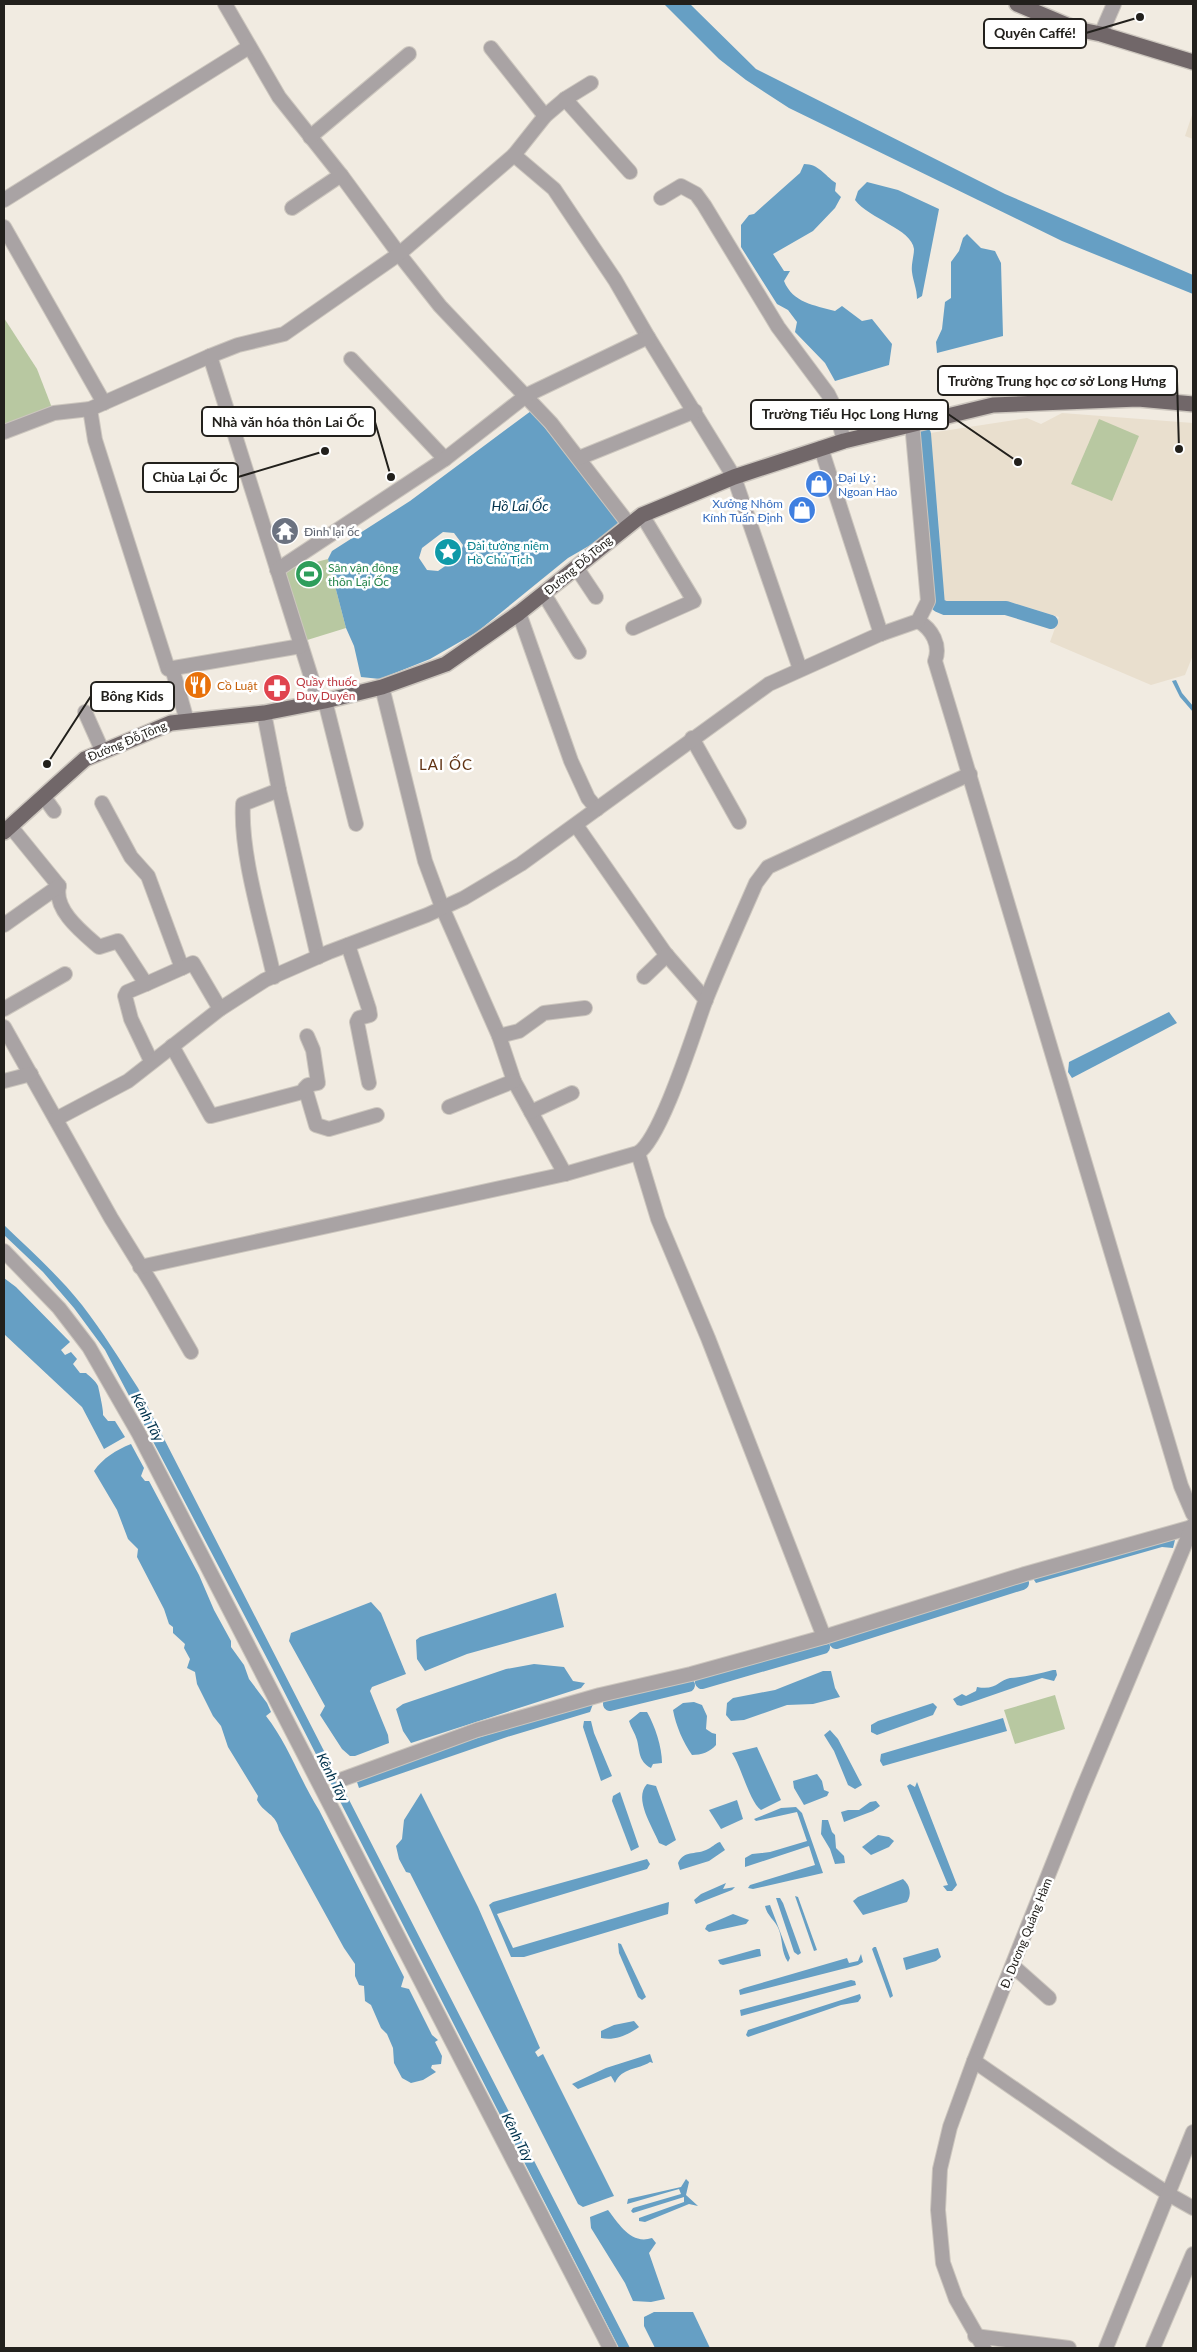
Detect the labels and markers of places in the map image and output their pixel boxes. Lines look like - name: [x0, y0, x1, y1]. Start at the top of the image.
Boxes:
- callout: Quyên Caffé!: [984, 19, 1086, 48]
- callout: Trường Trung học cơ sở Long Hưng: [938, 366, 1177, 395]
- callout: Trường Tiểu Học Long Hưng: [751, 400, 948, 429]
- callout: Nhà văn hóa thôn Lai Ốc: [202, 407, 375, 436]
- callout: Chùa Lại Ốc: [143, 463, 238, 492]
- shop icon: Đại Lý : Ngoan Hào: [804, 469, 834, 499]
- place label: Đại Lý : Ngoan Hào: [838, 470, 898, 499]
- shop icon: Xưởng Nhôm Kính Tuấn Định: [787, 495, 817, 525]
- place label: Xưởng Nhôm Kính Tuấn Định: [702, 496, 783, 525]
- temple icon: Đình lại ốc: [270, 516, 300, 546]
- place label: Đình lại ốc: [304, 524, 360, 539]
- place icon: Đài tưởng niệm Hồ Chủ Tịch: [433, 537, 463, 567]
- place label: Đài tưởng niệm Hồ Chủ Tịch: [467, 538, 549, 567]
- sports icon: Sân vận động thôn Lại Ốc: [294, 559, 324, 589]
- place label: Sân vận động thôn Lại Ốc: [328, 560, 398, 589]
- restaurant icon: Cồ Luật: [183, 670, 213, 700]
- pharmacy icon: Quầy thuốc Duy Duyên: [262, 673, 292, 703]
- place label: Quầy thuốc Duy Duyên: [296, 674, 357, 703]
- place label: Cồ Luật: [217, 678, 258, 693]
- callout: Bông Kids: [91, 682, 174, 711]

